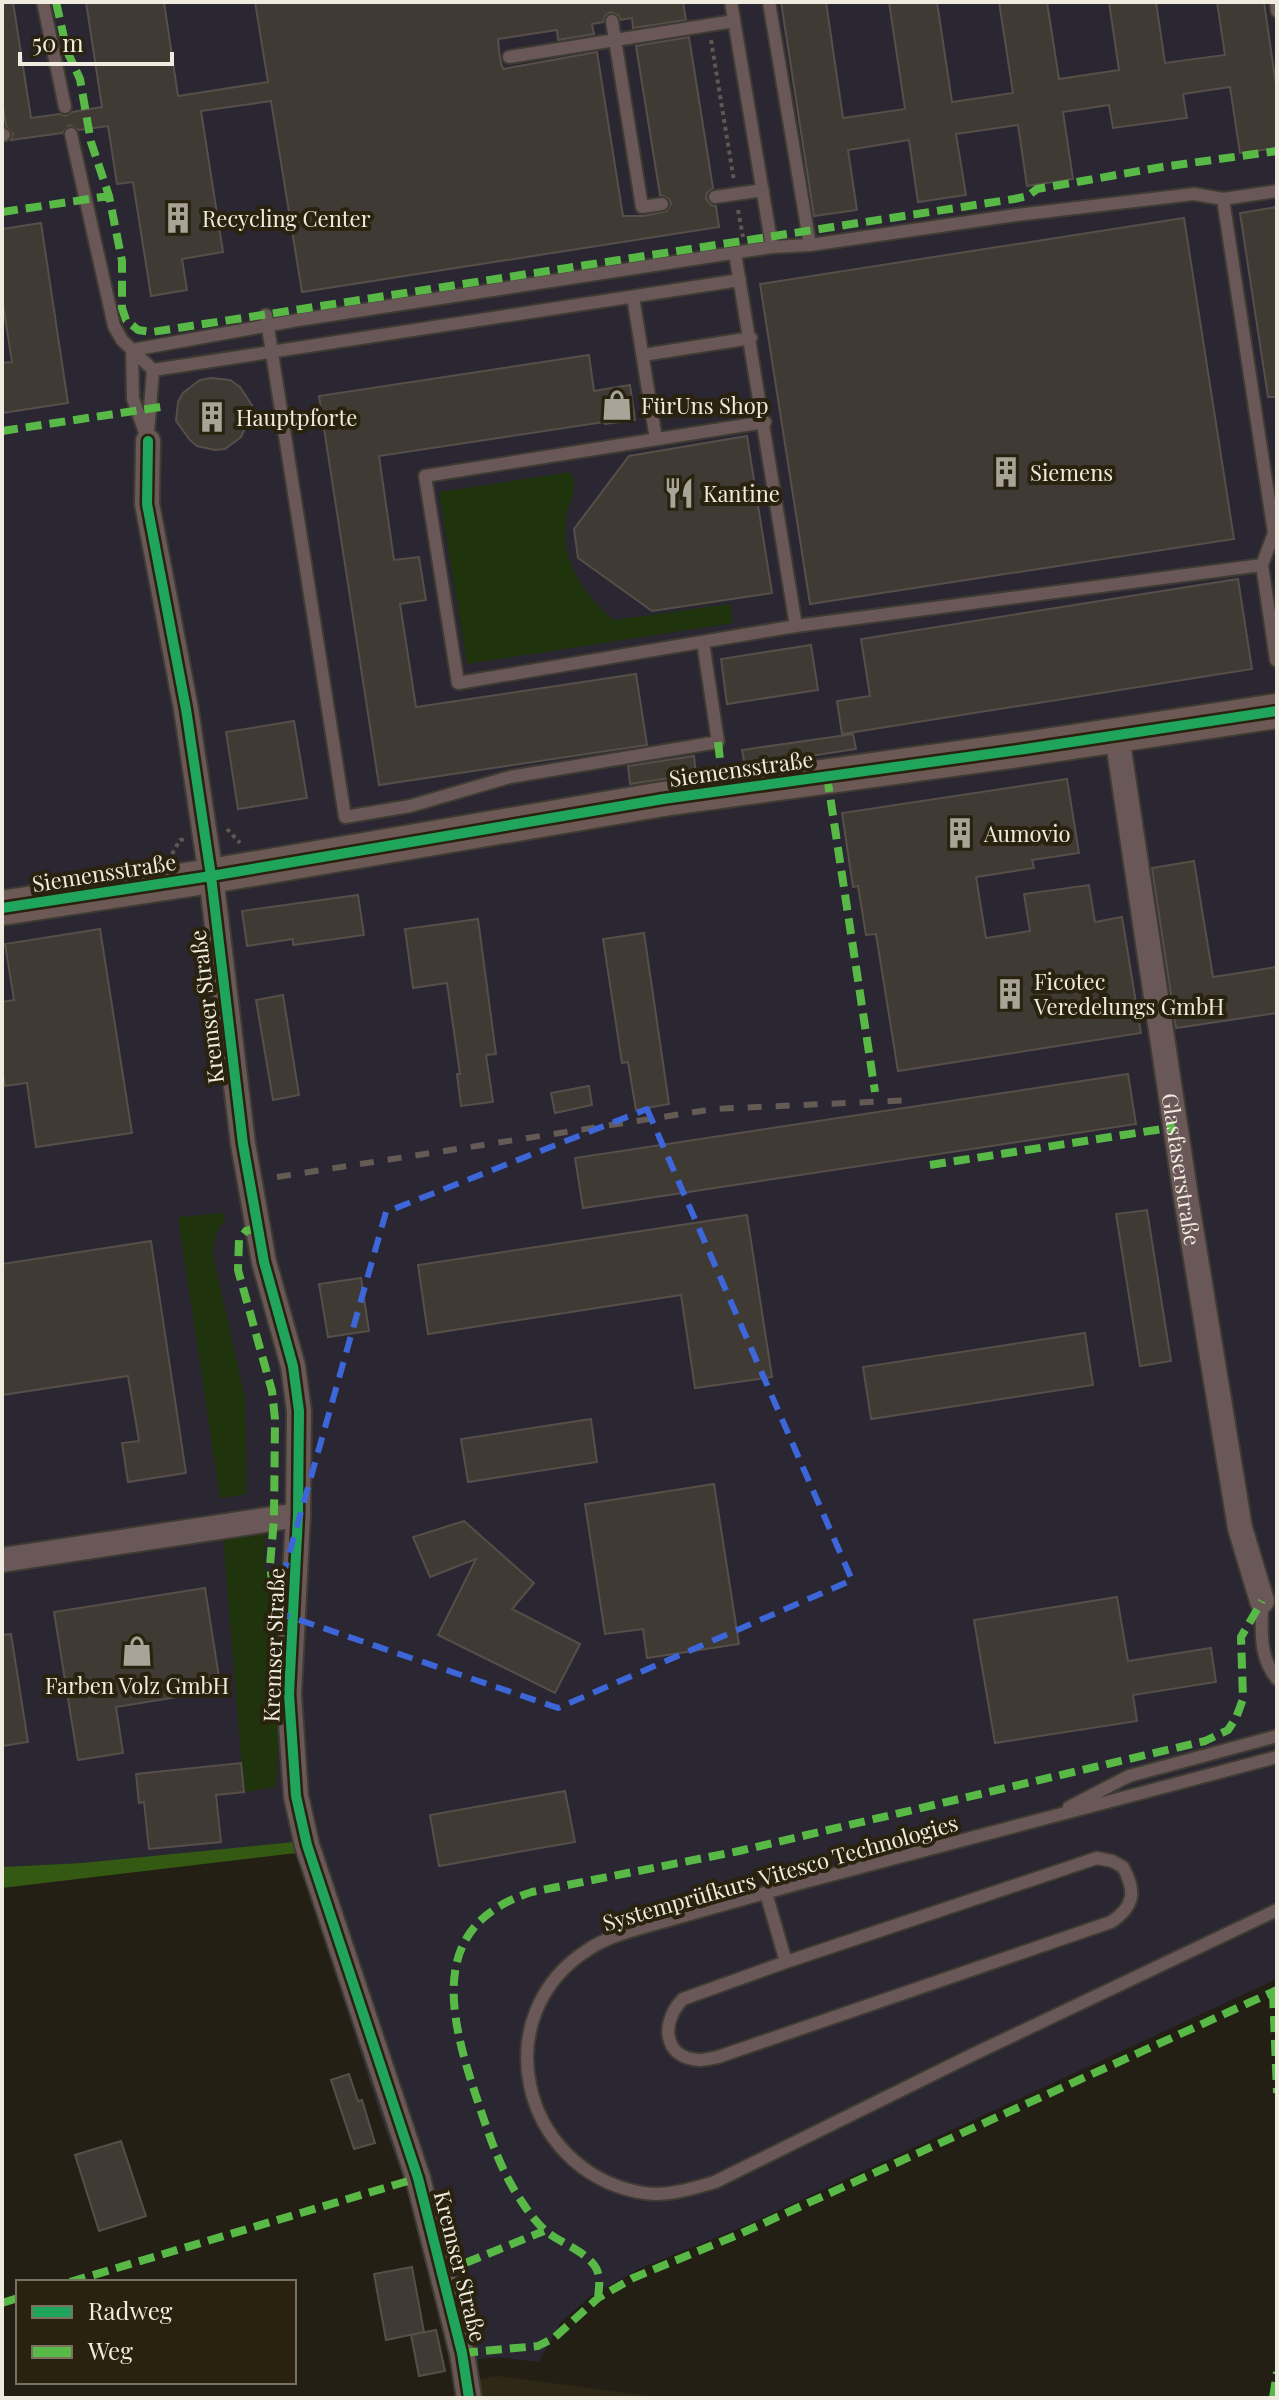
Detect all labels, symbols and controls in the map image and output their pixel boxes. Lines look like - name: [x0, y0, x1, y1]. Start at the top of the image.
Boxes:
- scale bar: [20, 16, 172, 66]
- text: 50 m: [32, 26, 84, 58]
- building icon: Recycling Center: [161, 201, 195, 235]
- place label: Recycling Center: [202, 203, 371, 233]
- shop icon: FürUns Shop: [600, 388, 634, 422]
- place label: FürUns Shop: [641, 390, 769, 420]
- building icon: Hauptpforte: [195, 400, 229, 434]
- place label: Hauptpforte: [236, 402, 357, 432]
- building icon: Siemens: [989, 455, 1023, 489]
- place label: Siemens: [1030, 457, 1113, 487]
- restaurant icon: Kantine: [662, 476, 696, 510]
- place label: Kantine: [703, 478, 780, 508]
- street label: Siemensstraße: [667, 743, 815, 793]
- building icon: Aumovio: [943, 816, 977, 850]
- place label: Aumovio: [983, 818, 1071, 848]
- street label: Siemensstraße: [30, 846, 178, 898]
- street label: Kremser Straße: [182, 928, 230, 1086]
- place label: Ficotec Veredelungs GmbH: [1033, 966, 1225, 1021]
- building icon: Ficotec Veredelungs GmbH: [993, 977, 1027, 1011]
- street label: Glasfaserstraße: [1156, 1091, 1209, 1248]
- street label: Kremser Straße: [255, 1567, 291, 1723]
- shop icon: Farben Volz GmbH: [120, 1634, 154, 1668]
- place label: Farben Volz GmbH: [45, 1670, 229, 1700]
- street label: Systemprüfkurs Vitesco Technologies: [599, 1807, 961, 1937]
- street label: Kremser Straße: [428, 2187, 494, 2345]
- legend: [16, 2280, 296, 2384]
- text: Radweg: [88, 2294, 173, 2326]
- text: Weg: [87, 2334, 133, 2366]

